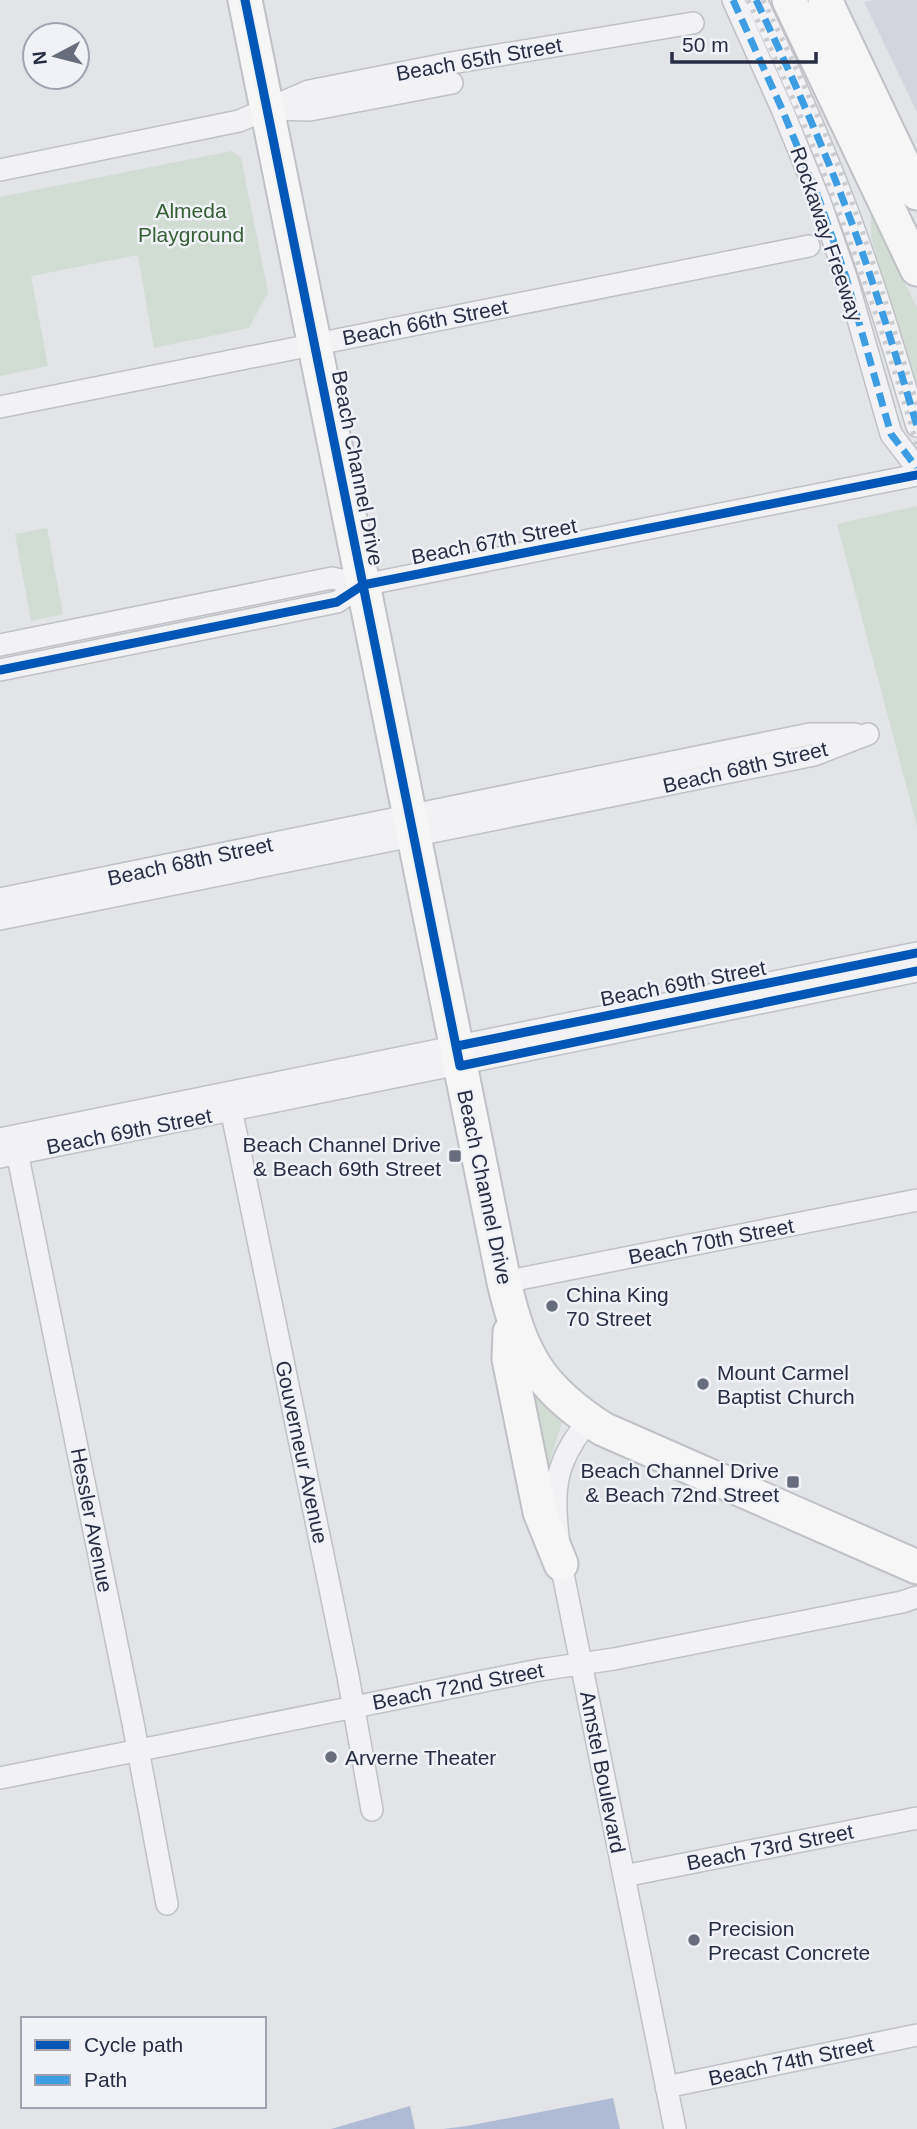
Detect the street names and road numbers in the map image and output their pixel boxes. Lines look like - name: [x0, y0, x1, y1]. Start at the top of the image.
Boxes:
- street label: Beach 65th Street: [394, 33, 564, 85]
- street label: Rockaway Freeway: [786, 144, 868, 325]
- street label: Beach 66th Street: [340, 295, 510, 349]
- street label: Beach Channel Drive: [328, 368, 388, 568]
- street label: Beach 67th Street: [409, 514, 579, 568]
- street label: Beach 68th Street: [661, 737, 830, 797]
- street label: Beach 68th Street: [105, 832, 275, 890]
- street label: Beach 69th Street: [598, 956, 768, 1010]
- street label: Beach Channel Drive: [453, 1088, 517, 1286]
- street label: Beach 69th Street: [44, 1104, 214, 1158]
- street label: Beach 70th Street: [626, 1214, 796, 1268]
- street label: Gouverneur Avenue: [271, 1358, 333, 1546]
- street label: Hessler Avenue: [67, 1446, 117, 1594]
- street label: Beach 72nd Street: [370, 1658, 546, 1714]
- street label: Amstel Boulevard: [576, 1689, 630, 1855]
- street label: Beach 73rd Street: [685, 1820, 855, 1874]
- street label: Beach 74th Street: [706, 2032, 876, 2090]

